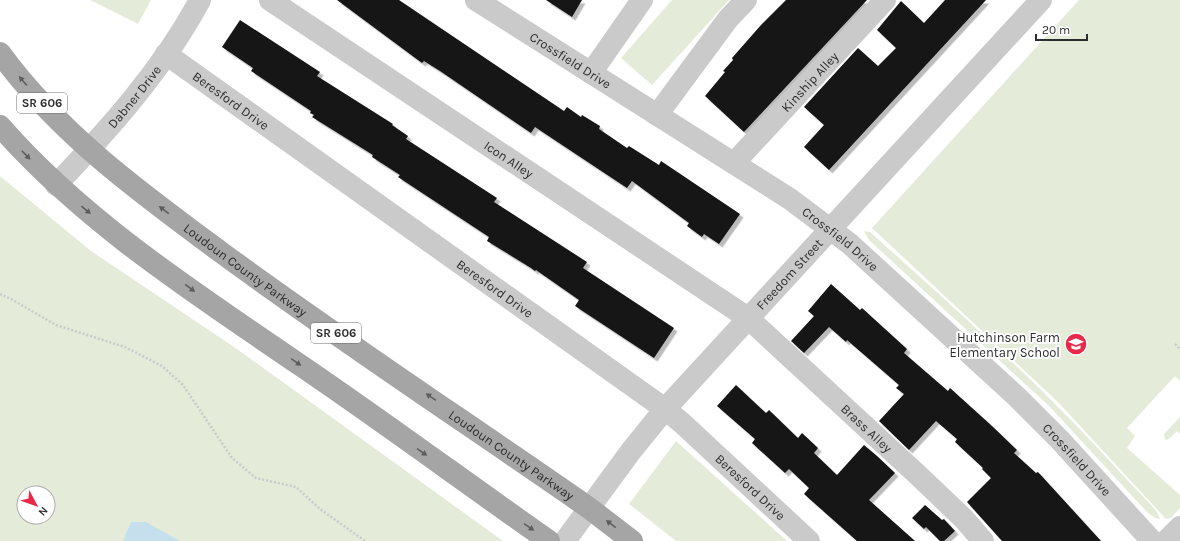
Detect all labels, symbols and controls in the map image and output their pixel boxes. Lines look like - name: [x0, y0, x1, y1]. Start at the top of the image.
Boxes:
- scale bar: [1036, 16, 1087, 42]
- text: 20 m: [1042, 23, 1070, 37]
- street label: Crossfield Drive: [527, 29, 614, 91]
- street label: Kinship Alley: [778, 48, 841, 115]
- street label: Dabner Drive: [104, 62, 164, 131]
- street label: Beresford Drive: [190, 68, 273, 133]
- one-way arrow: [19, 76, 28, 87]
- road number: SR 606: [17, 93, 67, 113]
- street label: Icon Alley: [482, 137, 536, 181]
- one-way arrow: [21, 150, 31, 160]
- street label: Crossfield Drive: [800, 204, 882, 274]
- one-way arrow: [81, 205, 92, 214]
- one-way arrow: [159, 206, 170, 214]
- street label: Loudoun County Parkway: [181, 220, 310, 319]
- street label: Freedom Street: [753, 235, 825, 312]
- street label: Beresford Drive: [454, 256, 537, 321]
- one-way arrow: [184, 284, 195, 293]
- road number: SR 606: [311, 323, 361, 343]
- place label: Hutchinson Farm Elementary School: [950, 330, 1060, 360]
- school or university icon: Hutchinson Farm Elementary School: [1063, 331, 1089, 357]
- one-way arrow: [291, 359, 302, 366]
- one-way arrow: [425, 394, 437, 401]
- street label: Brass Alley: [838, 401, 896, 455]
- street label: Loudoun County Parkway: [446, 407, 577, 503]
- street label: Crossfield Drive: [1040, 420, 1115, 499]
- one-way arrow: [417, 448, 427, 456]
- street label: Beresford Drive: [712, 451, 789, 523]
- north arrow: [16, 485, 56, 525]
- text: N: [36, 504, 51, 518]
- one-way arrow: [605, 520, 616, 529]
- one-way arrow: [523, 523, 534, 531]

